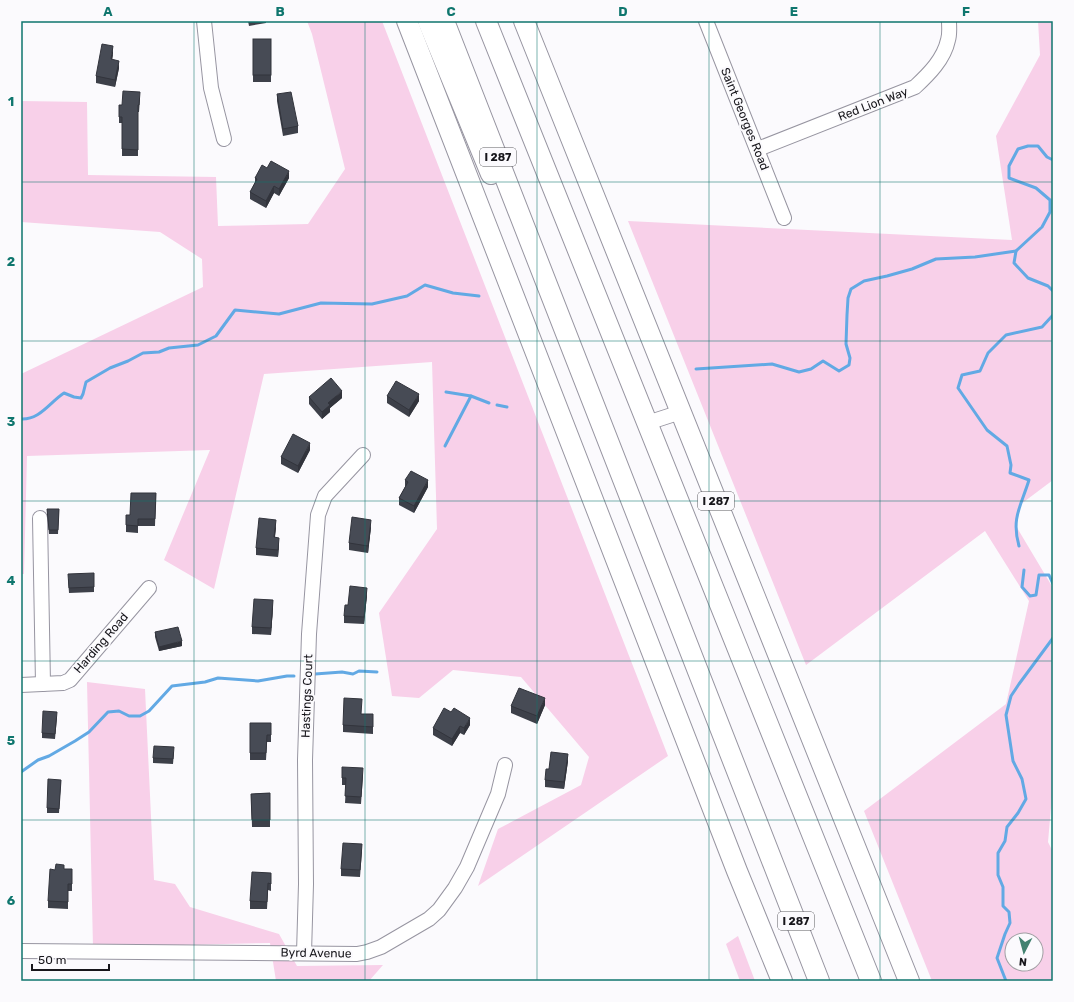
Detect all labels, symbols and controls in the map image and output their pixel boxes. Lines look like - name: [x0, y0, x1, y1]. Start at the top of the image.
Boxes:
- text: A: [103, 4, 113, 19]
- text: B: [275, 4, 285, 19]
- text: C: [446, 4, 456, 19]
- text: D: [618, 4, 628, 19]
- text: E: [790, 4, 798, 19]
- text: F: [962, 4, 970, 19]
- street label: Saint Georges Road: [718, 66, 772, 172]
- street label: Red Lion Way: [836, 84, 910, 124]
- text: 1: [8, 94, 14, 109]
- road number: I 287: [480, 148, 516, 166]
- text: 2: [7, 254, 15, 269]
- text: 3: [7, 414, 16, 429]
- road number: I 287: [698, 492, 734, 510]
- text: 4: [7, 573, 16, 588]
- street label: Harding Road: [71, 610, 131, 676]
- street label: Hastings Court: [299, 654, 315, 738]
- text: 5: [7, 733, 15, 748]
- text: 6: [7, 893, 16, 908]
- road number: I 287: [778, 912, 814, 930]
- north arrow: [1004, 932, 1044, 972]
- street label: Byrd Avenue: [280, 945, 352, 961]
- scale bar: [32, 946, 109, 972]
- text: 50 m: [38, 953, 66, 967]
- text: N: [1018, 955, 1028, 968]

